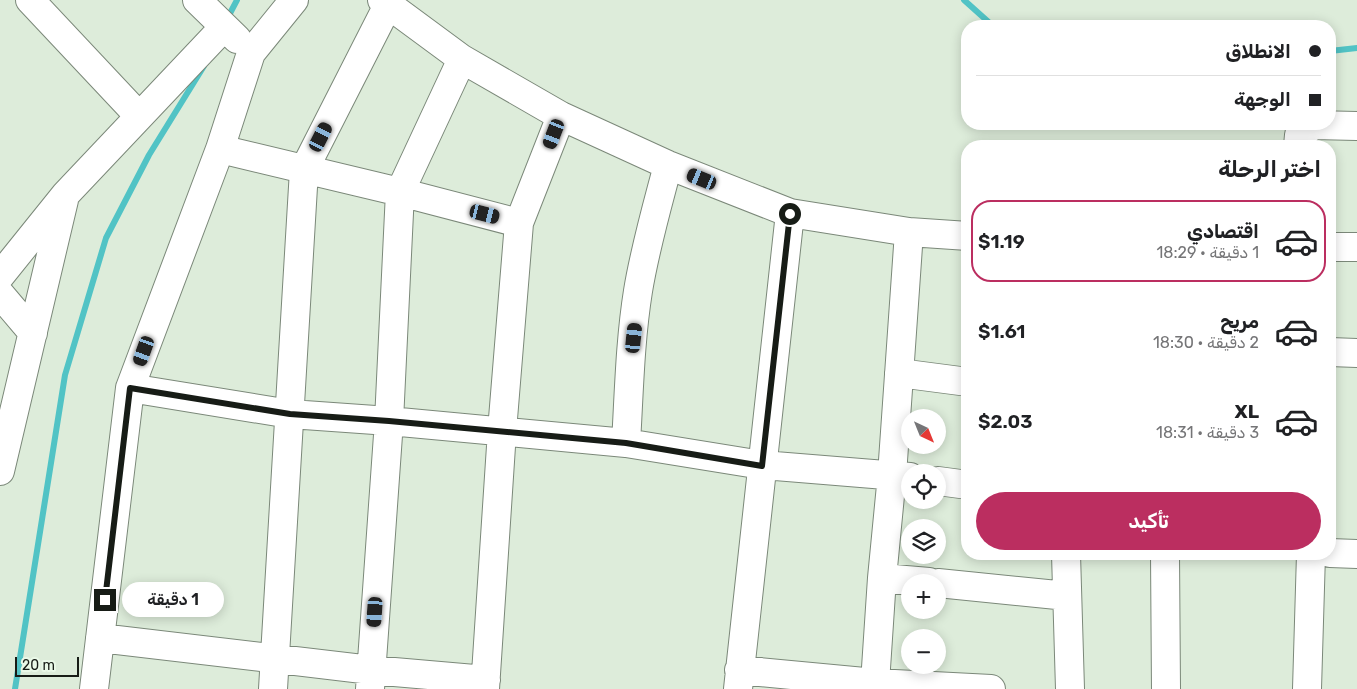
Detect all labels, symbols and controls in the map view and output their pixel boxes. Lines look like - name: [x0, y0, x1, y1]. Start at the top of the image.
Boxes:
- text: الانطلاق: [1225, 40, 1291, 63]
- text: الوجهة: [1234, 88, 1291, 111]
- car: [541, 117, 566, 151]
- car: [307, 120, 334, 154]
- text: اختر الرحلة: [1218, 156, 1321, 183]
- car: [685, 166, 718, 192]
- car: [468, 203, 501, 225]
- route start: [779, 203, 801, 225]
- icon: car: [1274, 219, 1319, 264]
- text: اقتصادي: [1187, 220, 1259, 243]
- text: $1.19: [978, 230, 1025, 253]
- text: 1 دقيقة · 18:29: [1156, 243, 1259, 262]
- icon: car: [1274, 309, 1319, 354]
- text: مريح: [1220, 310, 1259, 333]
- text: $1.61: [978, 320, 1025, 343]
- car: [624, 322, 643, 354]
- text: 2 دقيقة · 18:30: [1153, 333, 1259, 352]
- car: [131, 334, 156, 368]
- icon: car: [1274, 399, 1319, 444]
- text: XL: [1235, 400, 1259, 423]
- north arrow: [901, 409, 946, 454]
- map controls: [901, 409, 946, 674]
- text: $2.03: [978, 410, 1033, 433]
- text: 3 دقيقة · 18:31: [1156, 423, 1259, 442]
- button: locate: [901, 464, 946, 509]
- button: تأكيد: [976, 492, 1321, 550]
- button: layers: [901, 519, 946, 564]
- button: +: [901, 574, 946, 619]
- callout: 1 دقيقة: [122, 582, 225, 618]
- route end: [94, 589, 116, 611]
- text: 1 دقيقة: [147, 590, 199, 609]
- car: [366, 597, 383, 627]
- button: −: [901, 629, 946, 674]
- scale bar: [15, 654, 79, 677]
- text: 20 m: [22, 657, 55, 674]

